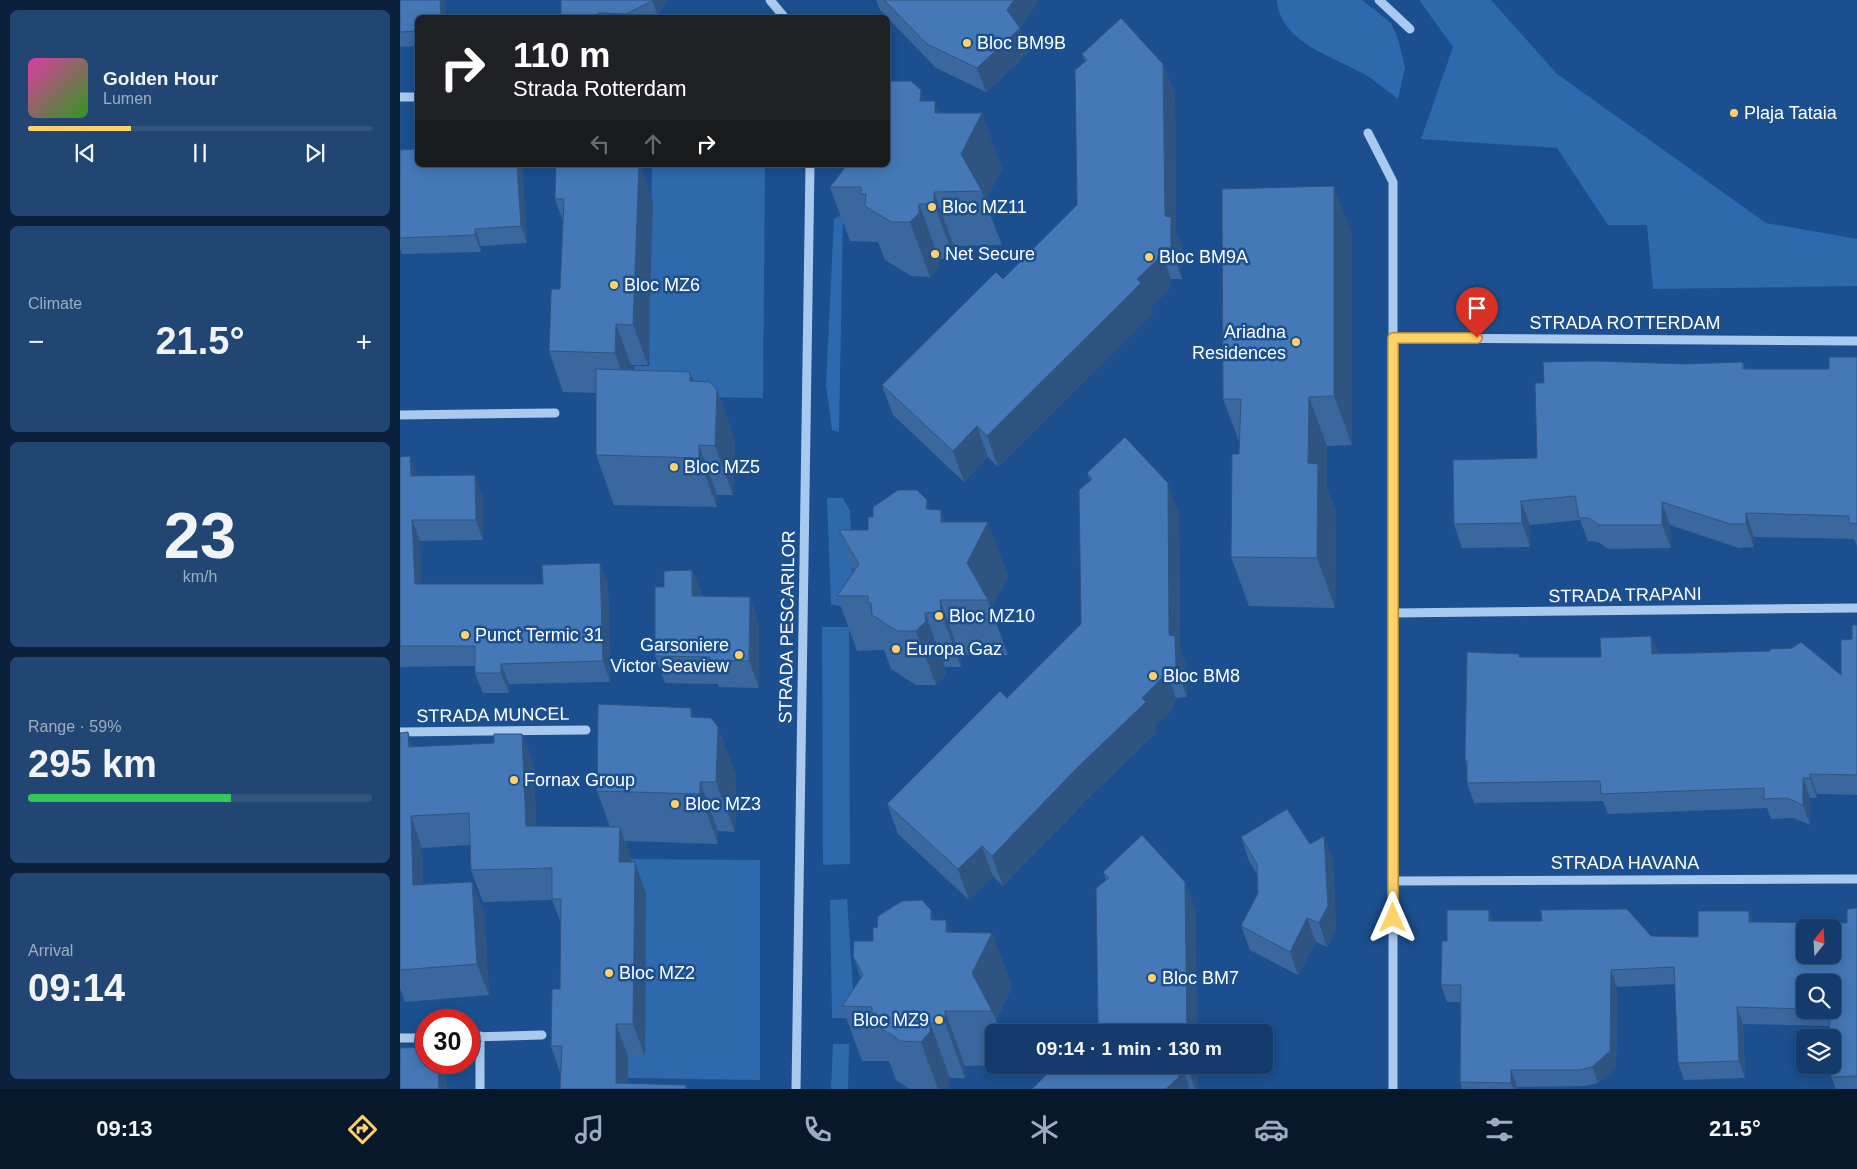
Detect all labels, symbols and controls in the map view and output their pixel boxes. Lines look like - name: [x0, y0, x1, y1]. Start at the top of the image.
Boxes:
- place label: Bloc BM9B: [977, 33, 1066, 53]
- icon: right: [430, 35, 495, 100]
- text: 110 m: [513, 35, 610, 74]
- marker: Bloc BM9B: [961, 37, 973, 49]
- text: Golden Hour: [103, 68, 218, 89]
- text: Strada Rotterdam: [513, 76, 687, 101]
- text: Lumen: [103, 90, 152, 107]
- place label: Plaja Tataia: [1744, 103, 1838, 123]
- marker: Plaja Tataia: [1728, 107, 1740, 119]
- icon: left: [586, 130, 614, 158]
- icon: ahead: [639, 130, 667, 158]
- icon: right: [692, 130, 720, 158]
- icon: previous: [71, 139, 99, 167]
- icon: pause: [186, 139, 214, 167]
- icon: next: [301, 139, 329, 167]
- place label: Bloc MZ11: [942, 197, 1027, 217]
- marker: Bloc MZ11: [926, 201, 938, 213]
- place label: Net Secure: [945, 244, 1035, 264]
- place label: Bloc BM9A: [1159, 247, 1248, 267]
- marker: Net Secure: [929, 248, 941, 260]
- marker: Bloc BM9A: [1143, 251, 1155, 263]
- place label: Bloc MZ6: [624, 275, 700, 295]
- marker: Bloc MZ6: [608, 279, 620, 291]
- pin: [1456, 287, 1498, 338]
- icon: arrive: [1463, 294, 1491, 322]
- text: Climate: [28, 295, 82, 312]
- street label: STRADA ROTTERDAM: [1529, 313, 1721, 333]
- text: 21.5°: [155, 320, 245, 362]
- place label: Ariadna Residences: [1192, 322, 1287, 363]
- text: −: [28, 326, 44, 357]
- text: +: [356, 326, 372, 357]
- marker: Ariadna Residences: [1290, 336, 1302, 348]
- place label: Bloc MZ5: [684, 457, 760, 477]
- marker: Bloc MZ5: [668, 461, 680, 473]
- text: 23: [164, 499, 236, 572]
- street label: STRADA PESCARILOR: [775, 530, 799, 724]
- text: km/h: [183, 568, 217, 585]
- street label: STRADA TRAPANI: [1548, 584, 1702, 606]
- place label: Bloc MZ10: [949, 606, 1035, 626]
- marker: Bloc MZ10: [933, 610, 945, 622]
- place label: Punct Termic 31: [475, 625, 604, 645]
- marker: Punct Termic 31: [459, 629, 471, 641]
- place label: Garsoniere Victor Seaview: [610, 635, 730, 676]
- place label: Europa Gaz: [906, 639, 1002, 659]
- marker: Europa Gaz: [890, 643, 902, 655]
- marker: Garsoniere Victor Seaview: [733, 649, 745, 661]
- place label: Bloc BM8: [1163, 666, 1240, 686]
- marker: Bloc BM8: [1147, 670, 1159, 682]
- street label: STRADA MUNCEL: [416, 704, 570, 726]
- text: Range · 59%: [28, 718, 121, 735]
- text: 295 km: [28, 743, 157, 785]
- place label: Fornax Group: [524, 770, 635, 790]
- marker: Fornax Group: [508, 774, 520, 786]
- place label: Bloc MZ3: [685, 794, 761, 814]
- marker: Bloc MZ3: [669, 798, 681, 810]
- street label: STRADA HAVANA: [1551, 853, 1699, 873]
- position arrow: [1366, 891, 1418, 943]
- north arrow: [1796, 919, 1841, 964]
- map controls: [1796, 919, 1841, 1074]
- text: Arrival: [28, 942, 73, 959]
- place label: Bloc MZ2: [619, 963, 695, 983]
- text: 09:14: [28, 967, 125, 1009]
- marker: Bloc MZ2: [603, 967, 615, 979]
- place label: Bloc BM7: [1162, 968, 1239, 988]
- marker: Bloc BM7: [1146, 972, 1158, 984]
- button: search: [1796, 974, 1841, 1019]
- speed limit sign: 30: [415, 1009, 480, 1074]
- place label: Bloc MZ9: [853, 1010, 929, 1030]
- marker: Bloc MZ9: [933, 1014, 945, 1026]
- button: layers: [1796, 1029, 1841, 1074]
- text: 09:14 · 1 min · 130 m: [1036, 1038, 1222, 1059]
- icon: directions: [345, 1112, 380, 1147]
- icon: music: [572, 1112, 607, 1147]
- icon: phone: [800, 1112, 835, 1147]
- icon: climate: [1027, 1112, 1062, 1147]
- icon: car: [1254, 1112, 1289, 1147]
- icon: filters: [1482, 1112, 1517, 1147]
- text: 09:13: [96, 1116, 152, 1141]
- text: 21.5°: [1709, 1116, 1761, 1141]

